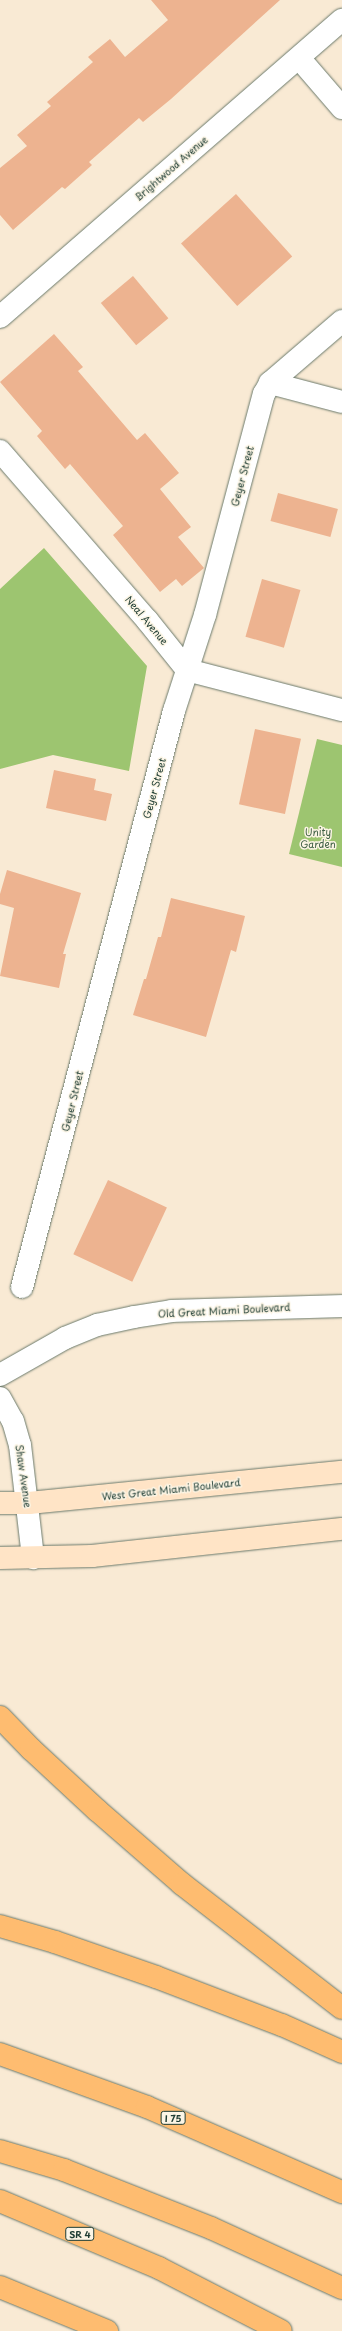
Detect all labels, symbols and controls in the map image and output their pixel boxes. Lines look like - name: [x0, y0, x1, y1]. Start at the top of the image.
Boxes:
- street label: Brightwood Avenue: [132, 133, 210, 203]
- street label: Geyer Street: [228, 444, 256, 508]
- street label: Neal Avenue: [123, 593, 171, 647]
- street label: Geyer Street: [140, 756, 168, 820]
- park label: Unity Garden: [300, 825, 336, 848]
- street label: Geyer Street: [59, 1069, 85, 1133]
- street label: Old Great Miami Boulevard: [158, 1301, 290, 1319]
- street label: Shaw Avenue: [14, 1443, 34, 1509]
- street label: West Great Miami Boulevard: [101, 1476, 241, 1502]
- road number: I 75: [160, 2111, 186, 2125]
- road number: SR 4: [65, 2227, 95, 2241]

